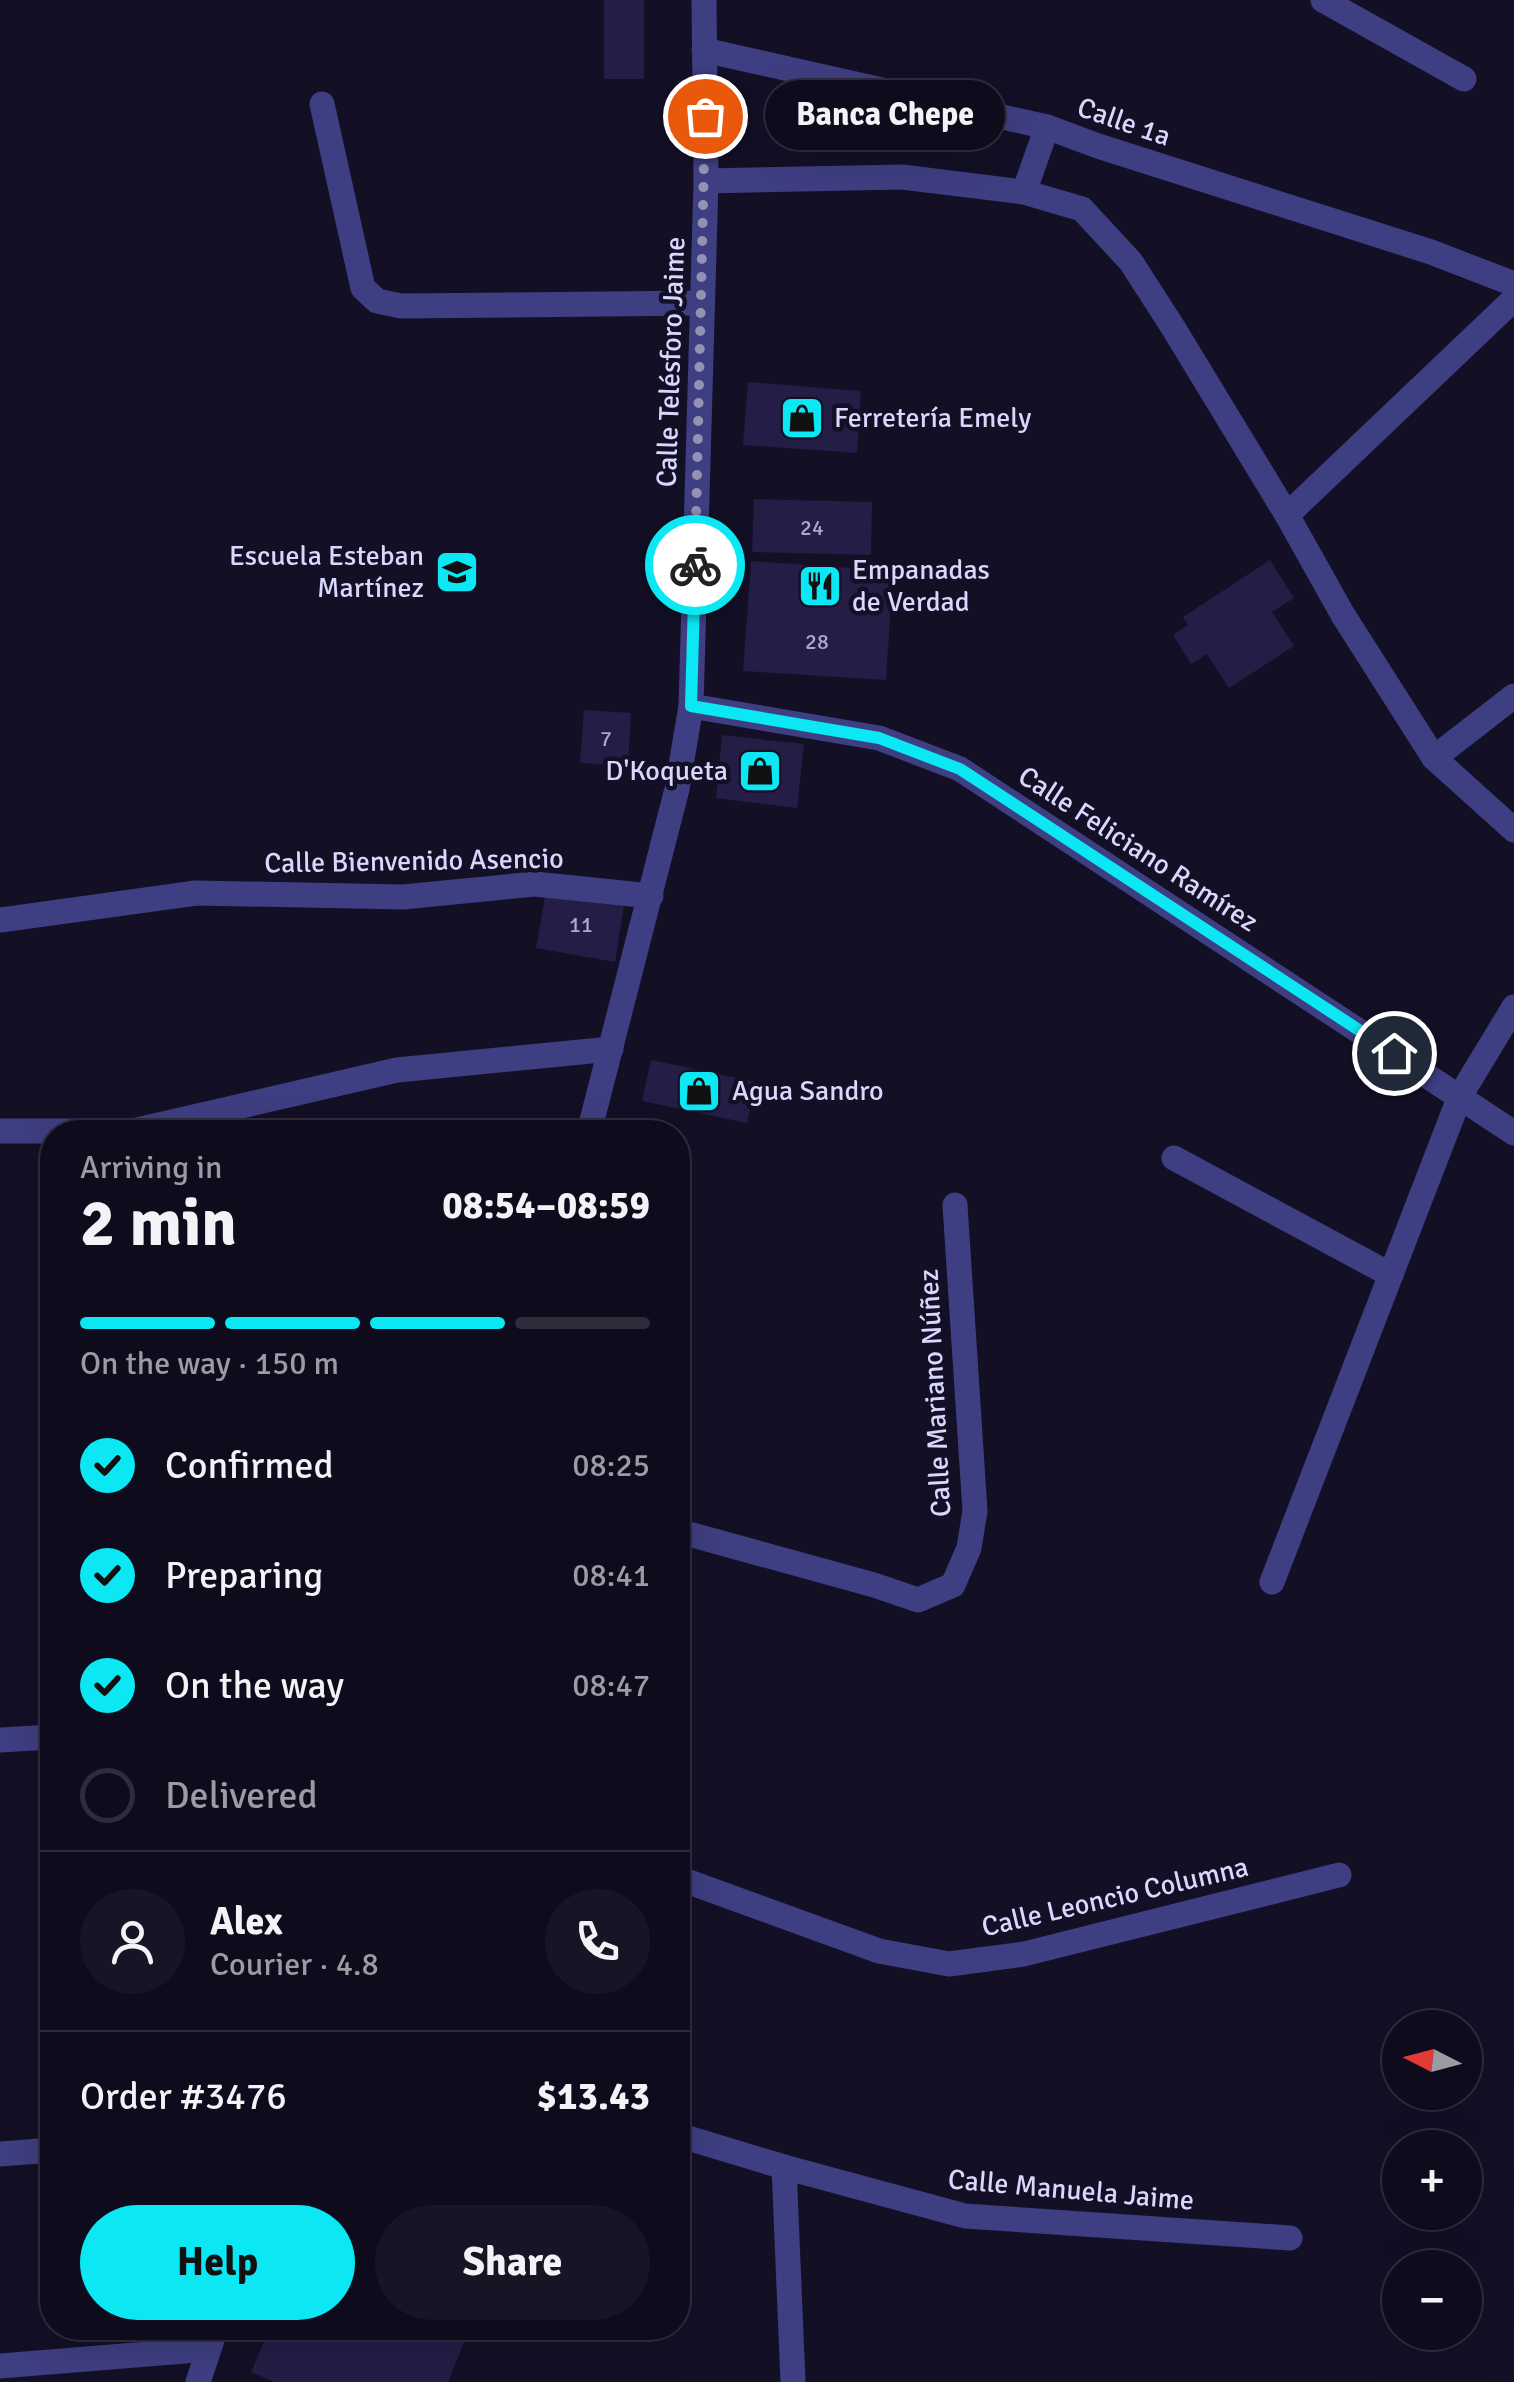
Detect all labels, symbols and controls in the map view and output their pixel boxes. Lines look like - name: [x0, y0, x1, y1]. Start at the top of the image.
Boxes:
- pin: [663, 74, 748, 159]
- callout: Banca Chepe: [765, 81, 1005, 151]
- icon: bag: [678, 89, 733, 144]
- street label: Calle 1a: [1073, 90, 1175, 154]
- text: Banca Chepe: [796, 95, 974, 134]
- street label: Calle Telésforo Jaime: [650, 236, 692, 488]
- shop icon: Ferretería Emely: [779, 395, 825, 441]
- place label: Ferretería Emely: [834, 401, 1031, 435]
- house number: 24: [800, 514, 824, 541]
- courier: [645, 515, 745, 615]
- icon: bike: [668, 538, 723, 593]
- place label: Escuela Esteban Martínez: [229, 539, 424, 605]
- school or university icon: Escuela Esteban Martínez: [434, 549, 480, 595]
- place label: Empanadas de Verdad: [852, 553, 990, 619]
- restaurant icon: Empanadas de Verdad: [797, 563, 843, 609]
- house number: 28: [805, 628, 829, 655]
- house number: 7: [600, 725, 612, 752]
- shop icon: D'Koqueta: [737, 748, 783, 794]
- place label: D'Koqueta: [605, 754, 728, 788]
- street label: Calle Feliciano Ramírez: [1012, 759, 1264, 939]
- street label: Calle Bienvenido Asencio: [264, 841, 564, 881]
- house number: 11: [569, 911, 593, 938]
- pin: [1352, 1011, 1437, 1096]
- icon: home: [1367, 1026, 1422, 1081]
- shop icon: Agua Sandro: [676, 1068, 722, 1114]
- place label: Agua Sandro: [732, 1074, 884, 1108]
- text: Arriving in: [80, 1148, 222, 1187]
- text: 08:54–08:59: [442, 1182, 650, 1229]
- text: 2 min: [80, 1184, 237, 1264]
- street label: Calle Mariano Núñez: [912, 1268, 958, 1518]
- text: On the way · 150 m: [80, 1344, 339, 1383]
- icon: check: [80, 1438, 135, 1493]
- text: Confirmed: [165, 1442, 334, 1489]
- text: 08:25: [572, 1446, 650, 1485]
- icon: check: [80, 1548, 135, 1603]
- text: Preparing: [165, 1552, 323, 1599]
- text: 08:41: [572, 1556, 650, 1595]
- icon: check: [80, 1658, 135, 1713]
- text: On the way: [165, 1662, 344, 1709]
- text: 08:47: [572, 1666, 650, 1705]
- text: Delivered: [165, 1772, 318, 1819]
- street label: Calle Leoncio Columna: [978, 1850, 1252, 1944]
- button: person: [80, 1889, 185, 1994]
- button: phone: [545, 1889, 650, 1994]
- text: Alex: [210, 1898, 283, 1945]
- text: Courier · 4.8: [210, 1945, 379, 1984]
- north arrow: [1382, 2010, 1482, 2110]
- map controls: [1382, 2010, 1482, 2350]
- text: Order #3476: [80, 2073, 287, 2120]
- text: $13.43: [537, 2073, 650, 2120]
- button: +: [1382, 2130, 1482, 2230]
- street label: Calle Manuela Jaime: [947, 2162, 1195, 2218]
- button: Help: [80, 2205, 355, 2320]
- button: Share: [375, 2205, 650, 2320]
- button: −: [1382, 2250, 1482, 2350]

